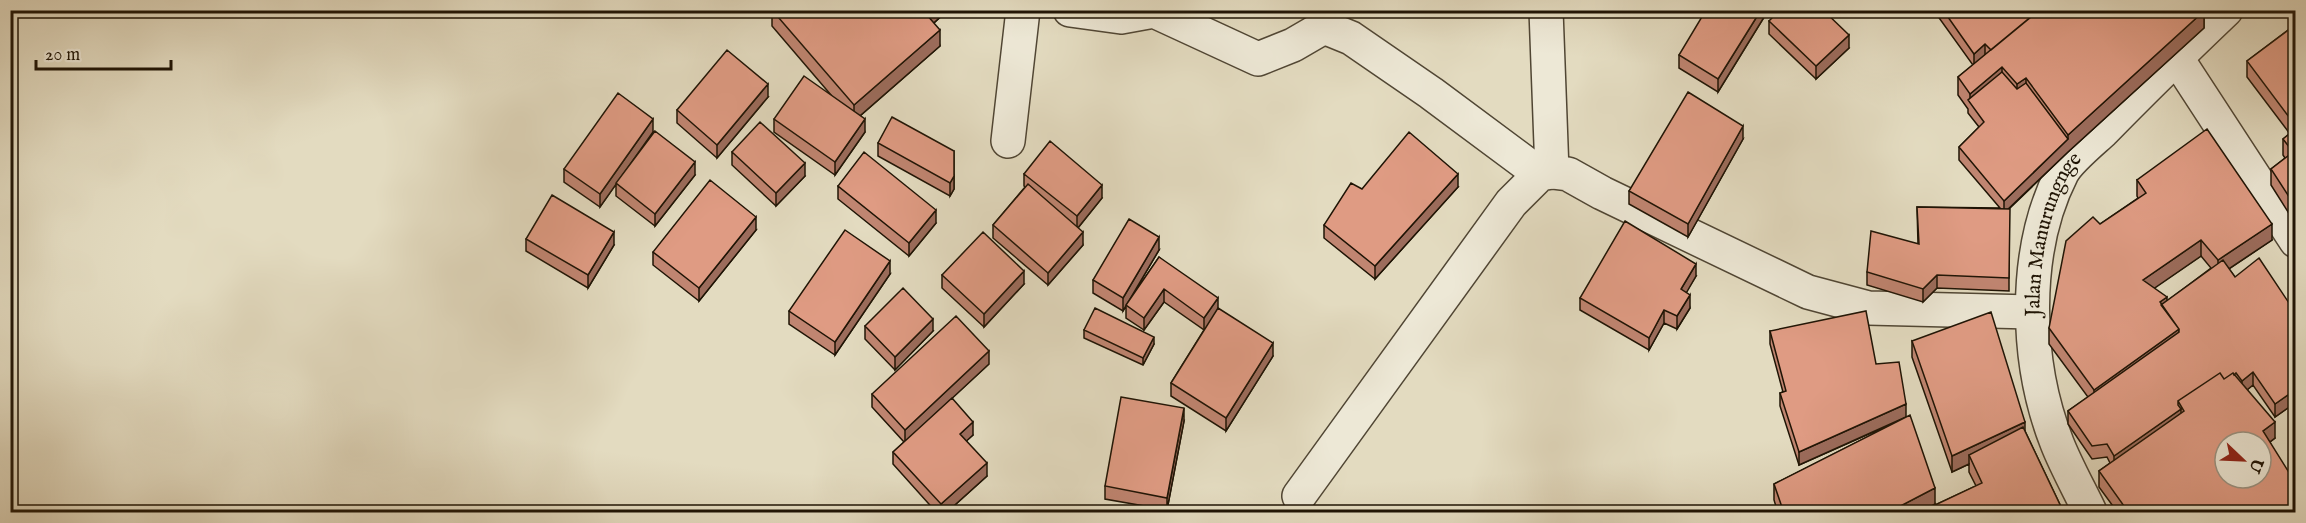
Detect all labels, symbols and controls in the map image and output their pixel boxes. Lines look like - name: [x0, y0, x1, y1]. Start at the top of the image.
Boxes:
- scale bar: [36, 33, 171, 71]
- text: 20 m: [45, 44, 80, 67]
- street label: Jalan Manurungnge: [2020, 146, 2088, 319]
- north arrow: [2213, 430, 2273, 490]
- text: U: [2243, 454, 2267, 476]

